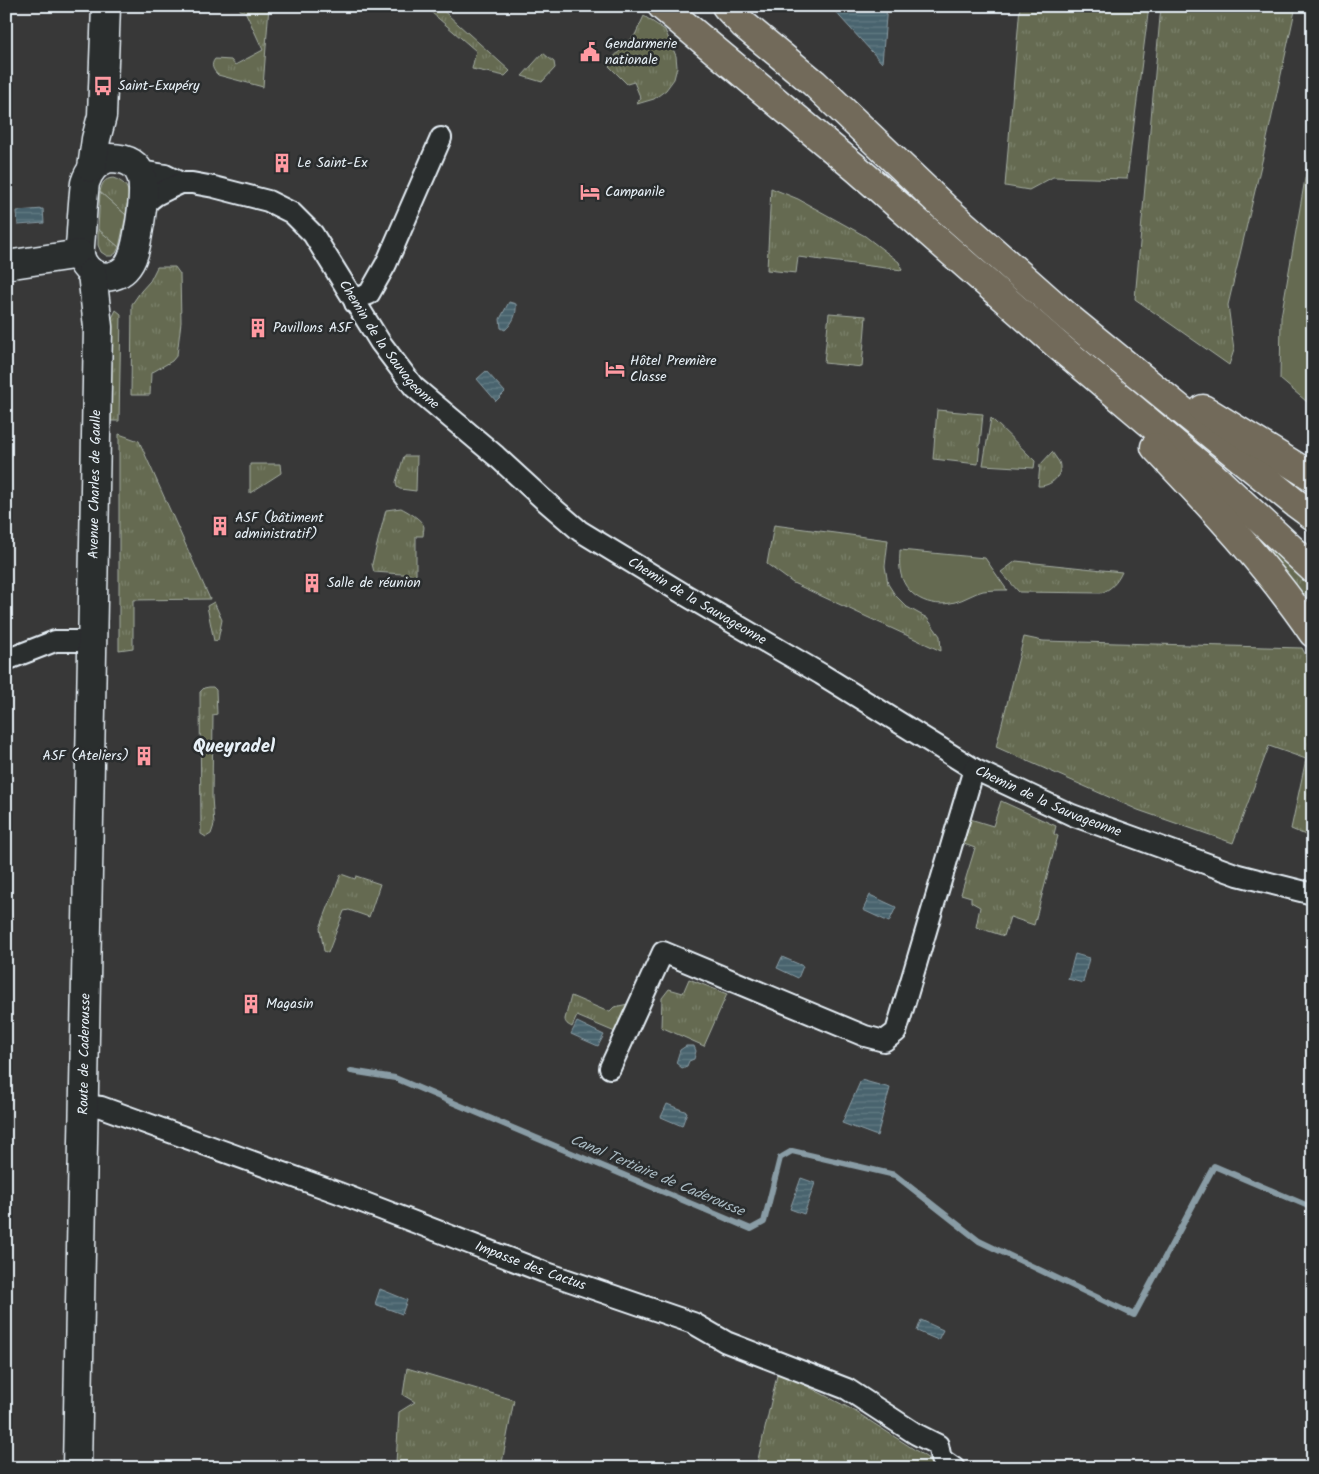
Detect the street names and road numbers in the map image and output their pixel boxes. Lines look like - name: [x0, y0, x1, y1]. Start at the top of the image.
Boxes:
- street label: Chemin de la Sauvageonne: [333, 276, 445, 415]
- street label: Avenue Charles de Gaulle: [83, 409, 107, 559]
- street label: Chemin de la Sauvageonne: [623, 551, 771, 651]
- street label: Chemin de la Sauvageonne: [971, 760, 1125, 843]
- street label: Route de Caderousse: [72, 992, 97, 1115]
- street label: Impasse des Cactus: [472, 1235, 589, 1297]

